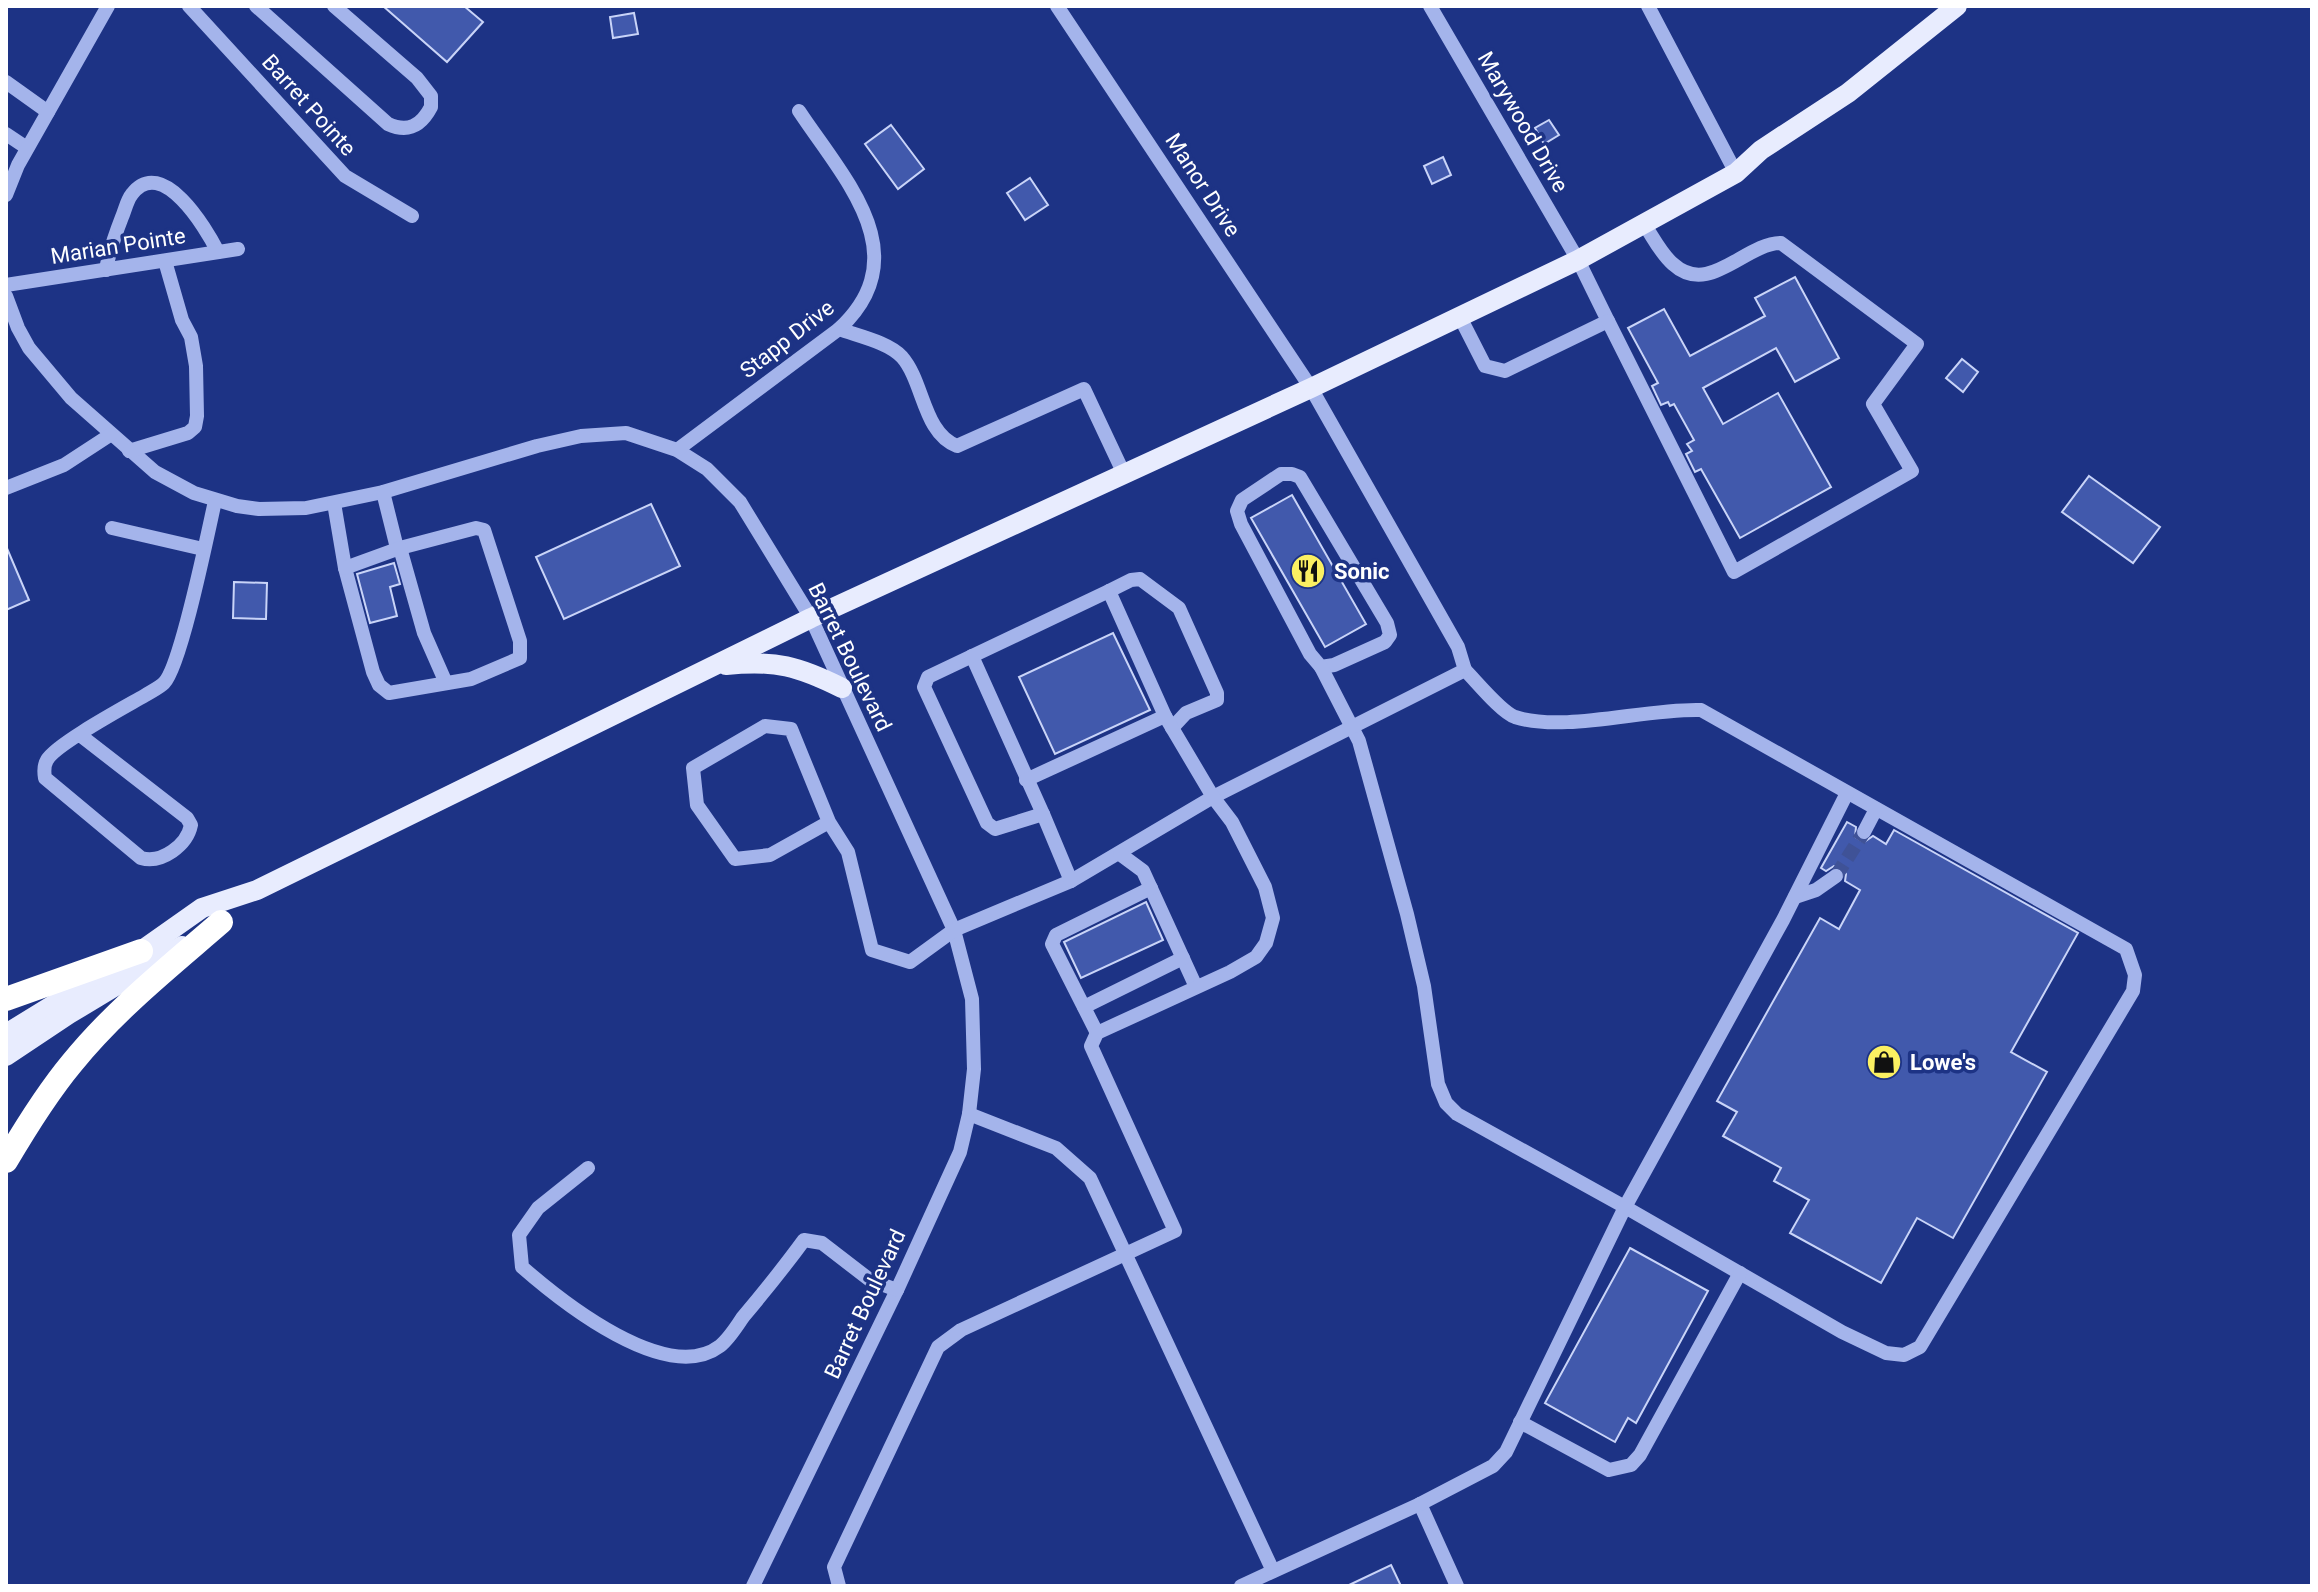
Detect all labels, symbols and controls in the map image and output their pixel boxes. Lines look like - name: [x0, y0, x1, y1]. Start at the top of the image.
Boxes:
- street label: Marywood Drive: [1473, 47, 1573, 197]
- street label: Barret Pointe: [257, 49, 361, 161]
- street label: Manor Drive: [1160, 129, 1246, 241]
- street label: Marian Pointe: [49, 223, 187, 269]
- street label: Stapp Drive: [735, 295, 839, 383]
- restaurant icon: Sonic: [1289, 552, 1327, 590]
- place label: Sonic: [1334, 559, 1390, 584]
- street label: Barret Boulevard: [803, 579, 897, 735]
- shop icon: Lowe's: [1865, 1043, 1903, 1081]
- place label: Lowe's: [1910, 1050, 1976, 1075]
- street label: Barret Boulevard: [819, 1225, 911, 1383]

